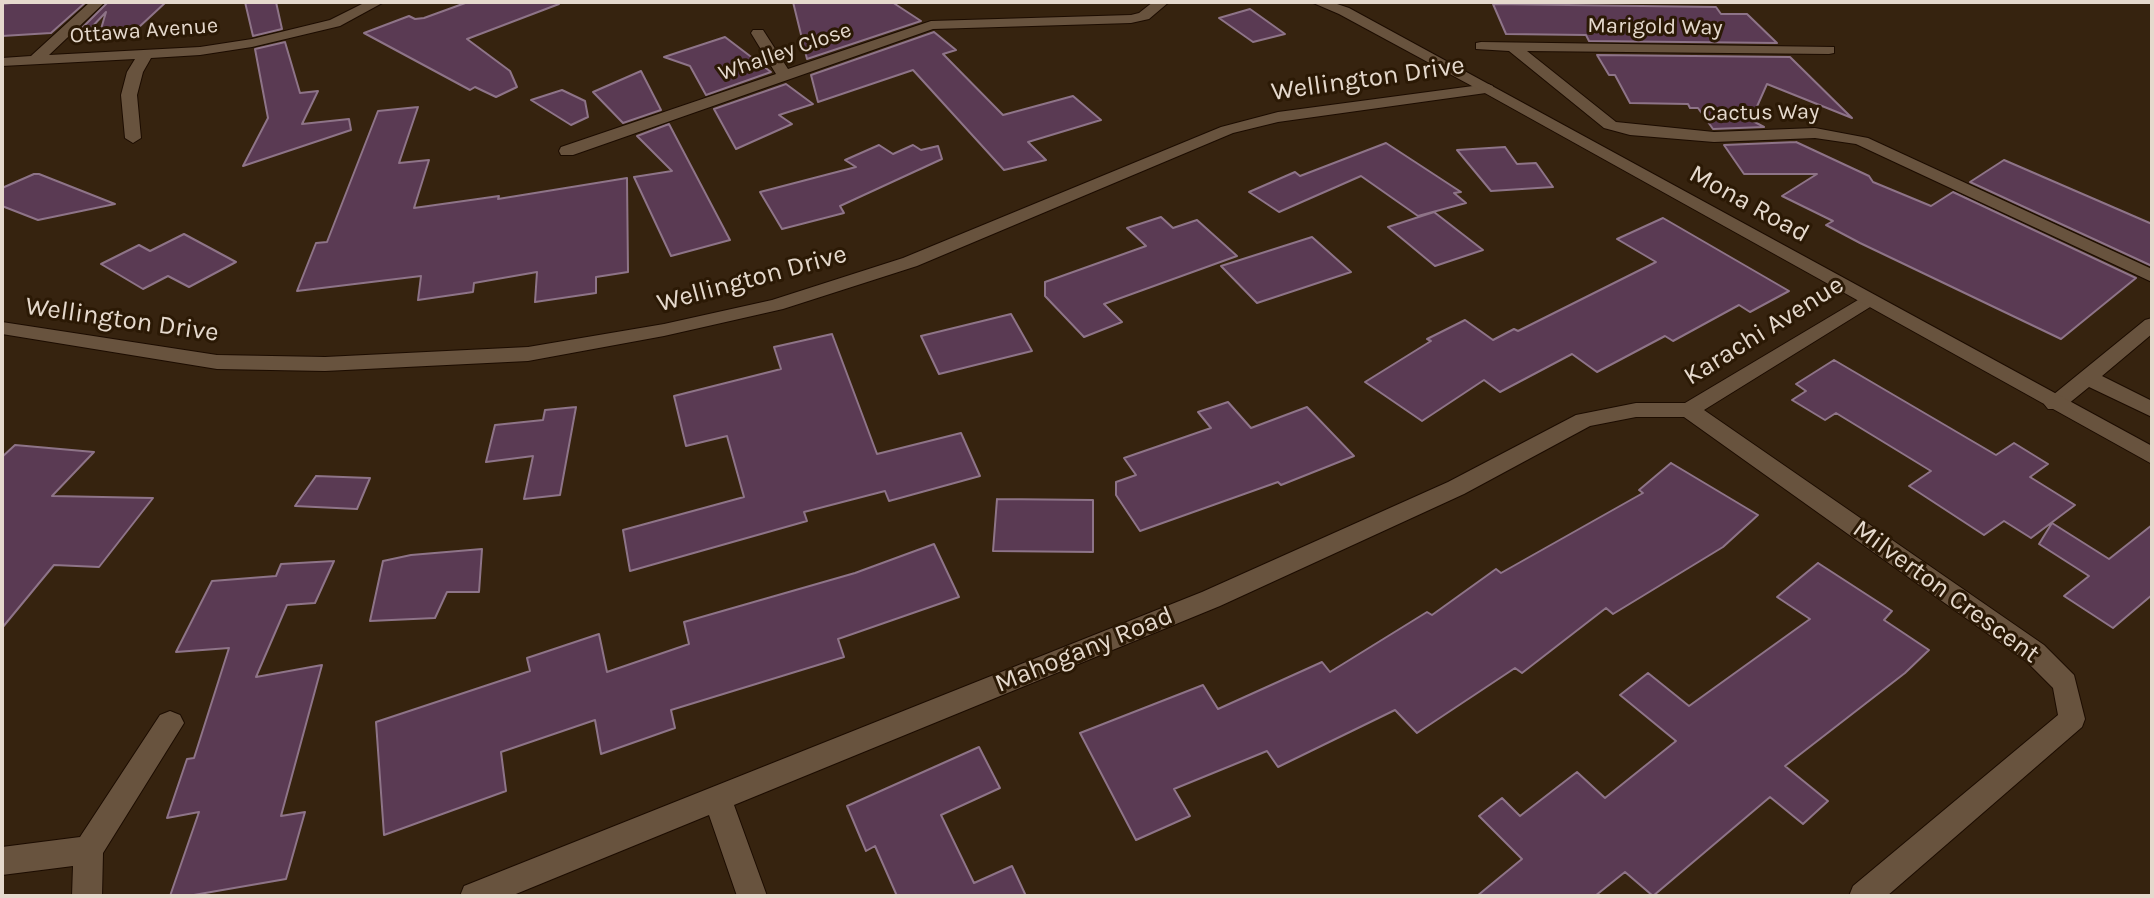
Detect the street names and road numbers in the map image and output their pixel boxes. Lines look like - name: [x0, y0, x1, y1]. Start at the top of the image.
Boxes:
- street label: Ottawa Avenue: [69, 13, 219, 49]
- street label: Marigold Way: [1587, 13, 1723, 41]
- street label: Whalley Close: [715, 17, 855, 87]
- street label: Wellington Drive: [1269, 50, 1467, 108]
- street label: Cactus Way: [1702, 99, 1820, 127]
- street label: Mona Road: [1684, 158, 1814, 250]
- street label: Wellington Drive: [654, 239, 850, 319]
- street label: Karachi Avenue: [1678, 269, 1850, 393]
- street label: Wellington Drive: [23, 291, 221, 349]
- street label: Milverton Crescent: [1847, 514, 2045, 670]
- street label: Mahogany Road: [991, 600, 1177, 700]

